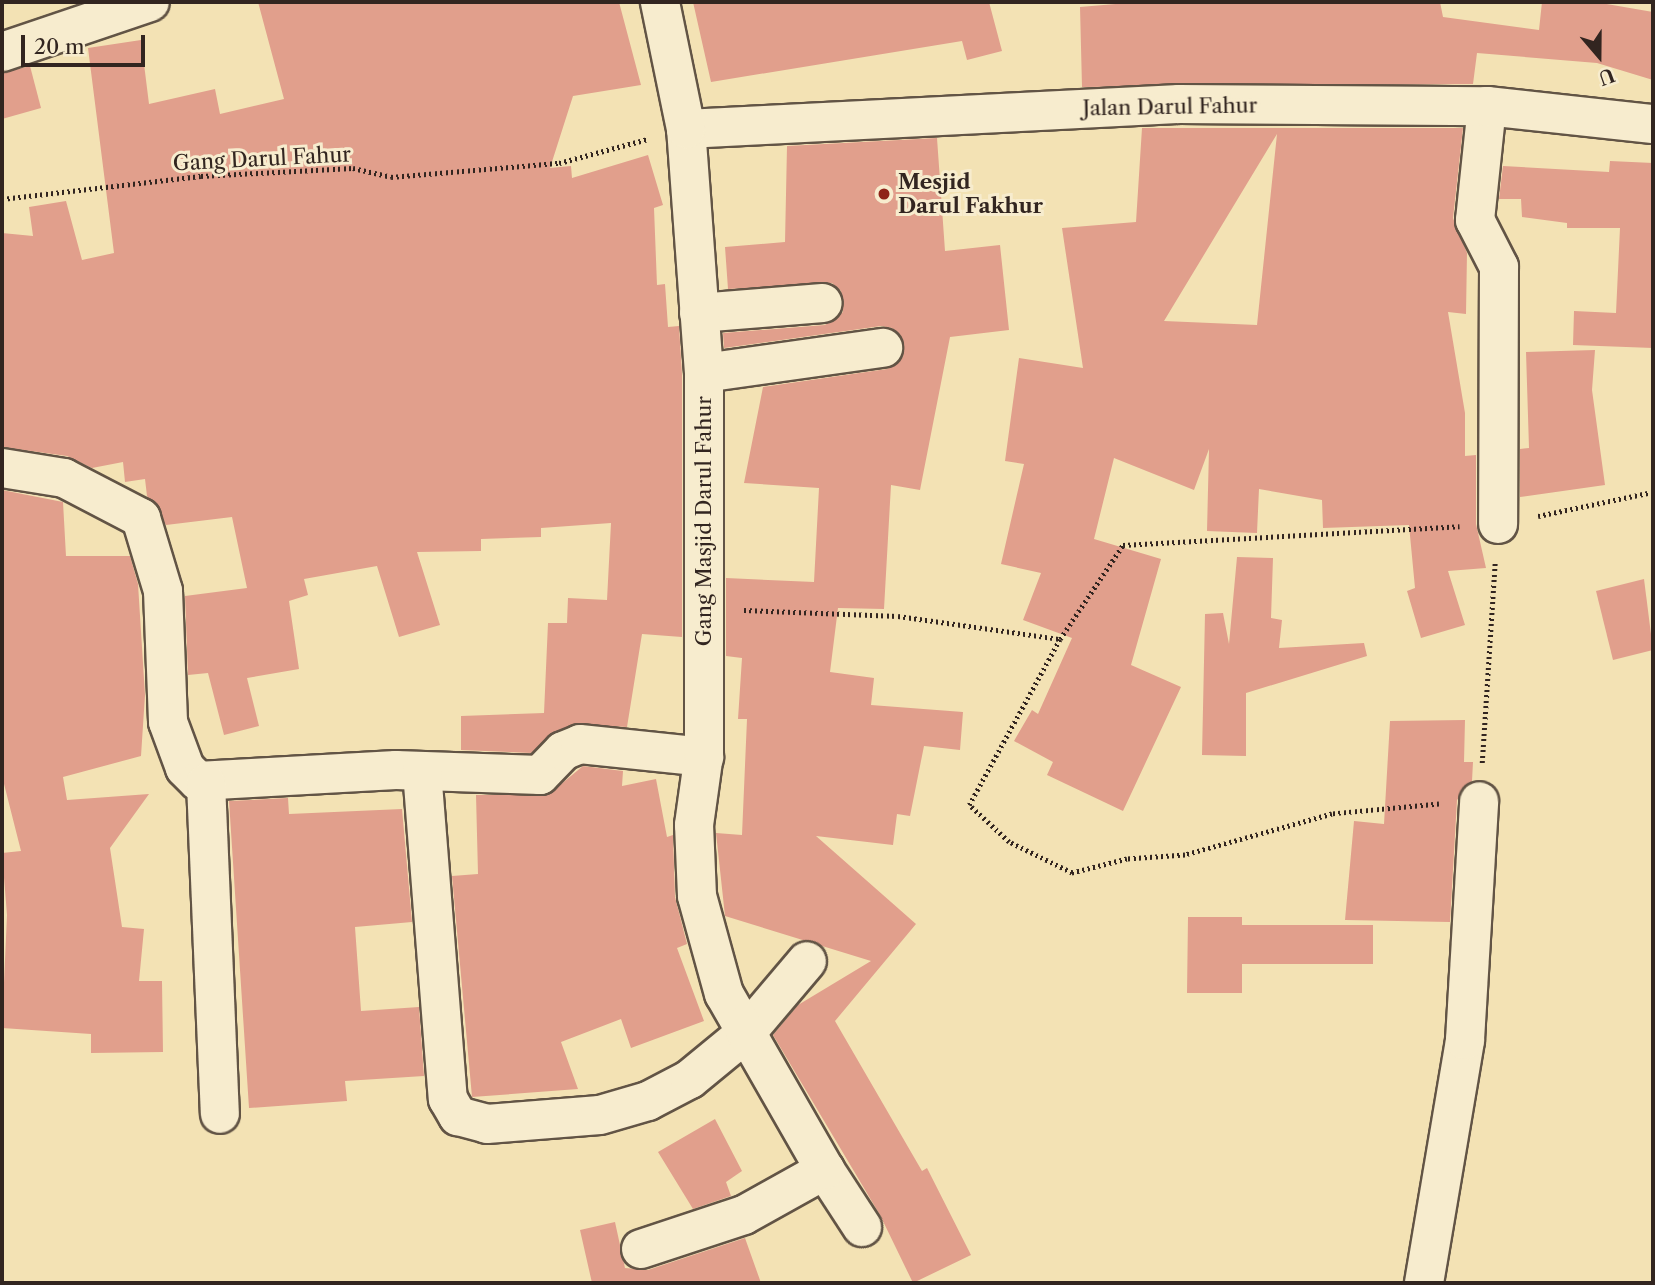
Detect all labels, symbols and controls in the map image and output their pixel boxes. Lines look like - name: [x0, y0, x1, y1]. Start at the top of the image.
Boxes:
- scale bar: [24, 21, 149, 65]
- north arrow: [1564, 21, 1634, 91]
- text: 20 m: [34, 34, 85, 59]
- text: U: [1595, 63, 1618, 90]
- street label: Jalan Darul Fahur: [1082, 93, 1258, 121]
- street label: Gang Darul Fahur: [172, 142, 352, 176]
- place label: Mesjid Darul Fakhur: [898, 169, 1043, 219]
- marker: Mesjid Darul Fakhur: [876, 186, 892, 202]
- street label: Gang Masjid Darul Fahur: [691, 396, 717, 646]

